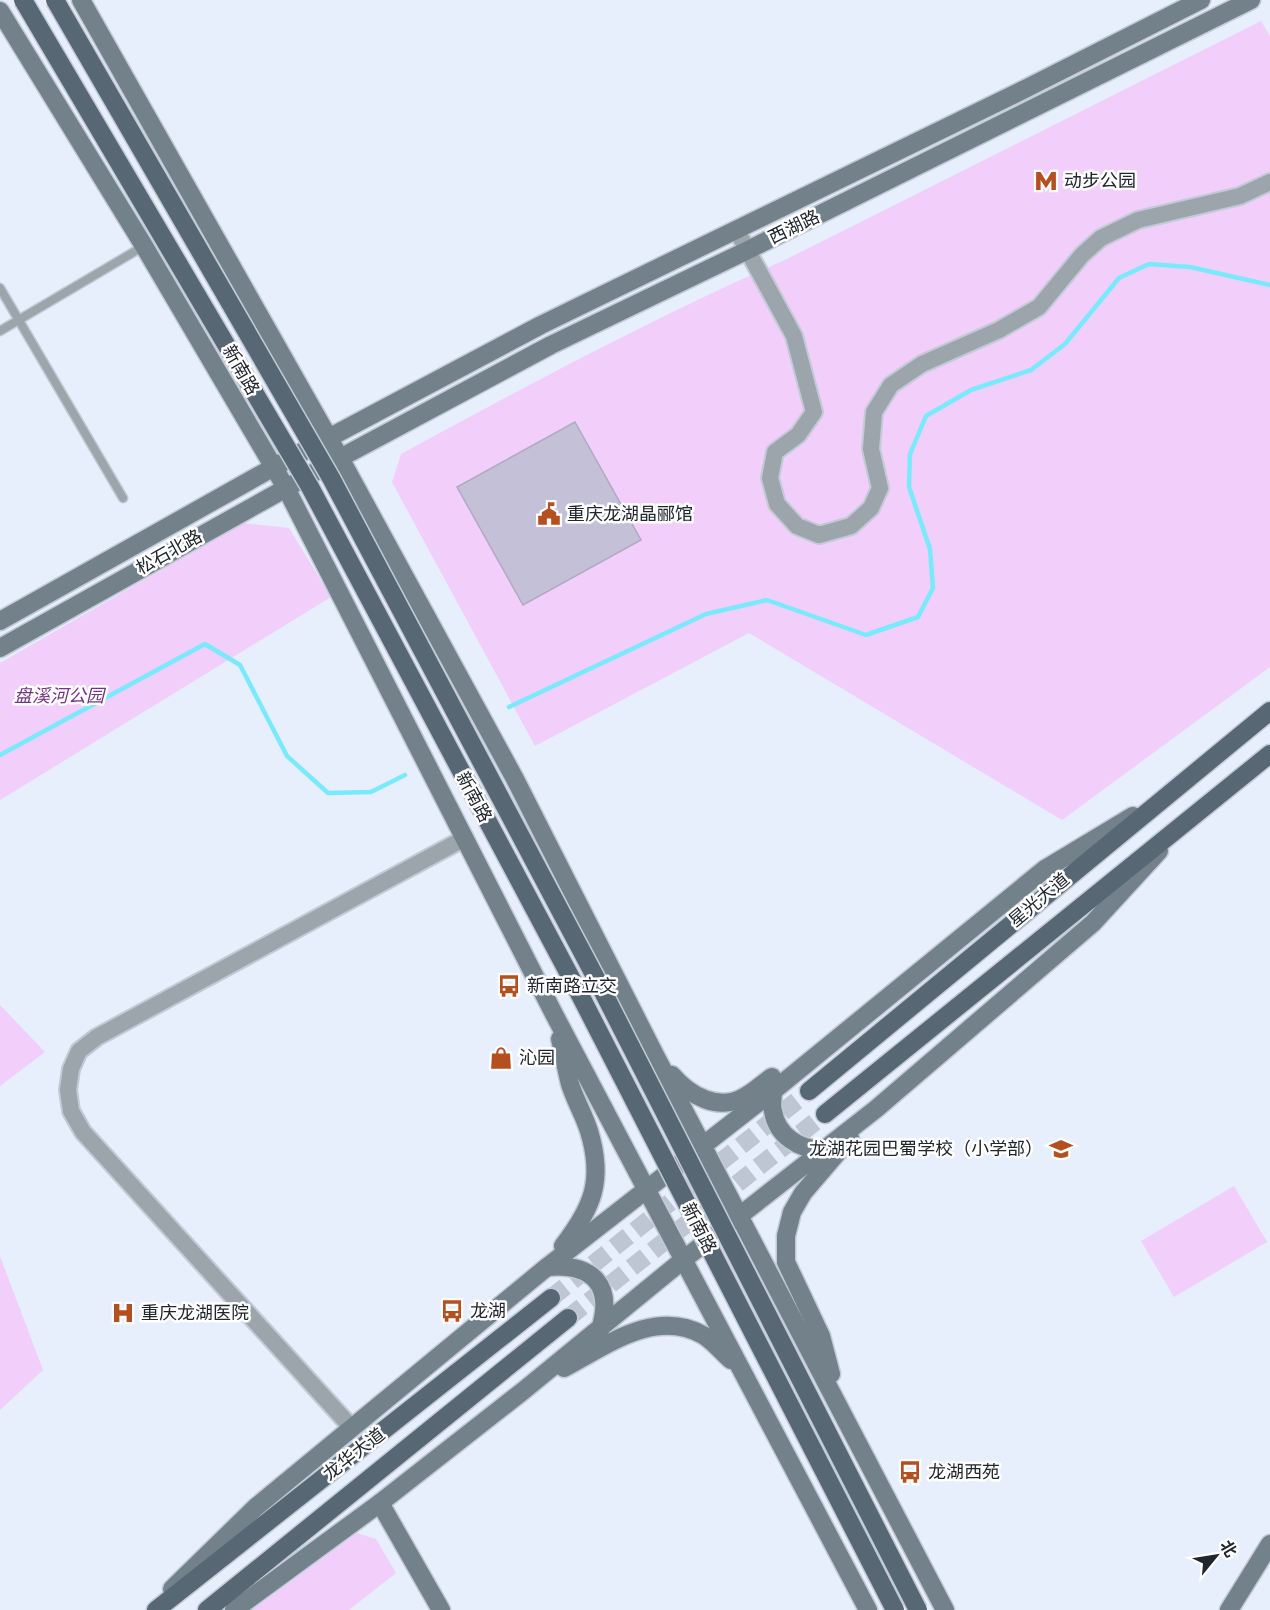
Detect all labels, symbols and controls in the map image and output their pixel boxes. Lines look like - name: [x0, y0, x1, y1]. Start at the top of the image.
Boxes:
- metro station icon: 动步公园: [1033, 168, 1059, 194]
- place label: 动步公园: [1064, 170, 1136, 192]
- street label: 西湖路: [765, 205, 823, 249]
- street label: 新南路: [218, 341, 264, 399]
- public building icon: 重庆龙湖晶郦馆: [536, 501, 562, 527]
- place label: 重庆龙湖晶郦馆: [567, 503, 693, 525]
- street label: 松石北路: [132, 525, 206, 579]
- park label: 盘溪河公园: [14, 685, 107, 707]
- street label: 新南路: [452, 768, 496, 826]
- street label: 星光大道: [1004, 868, 1074, 932]
- bus stop icon: 新南路立交: [496, 973, 522, 999]
- place label: 新南路立交: [527, 975, 617, 997]
- shop icon: 沁园: [488, 1045, 514, 1071]
- place label: 沁园: [519, 1047, 555, 1069]
- school or university icon: 龙湖花园巴蜀学校（小学部）: [1048, 1136, 1074, 1162]
- place label: 龙湖花园巴蜀学校（小学部）: [809, 1138, 1043, 1160]
- street label: 新南路: [677, 1199, 721, 1257]
- bus stop icon: 龙湖: [439, 1298, 465, 1324]
- hospital icon: 重庆龙湖医院: [110, 1300, 136, 1326]
- place label: 龙湖: [470, 1300, 506, 1322]
- place label: 重庆龙湖医院: [141, 1302, 249, 1324]
- street label: 龙华大道: [319, 1423, 389, 1485]
- bus stop icon: 龙湖西苑: [897, 1459, 923, 1485]
- place label: 龙湖西苑: [928, 1461, 1000, 1483]
- north arrow: [1186, 1526, 1246, 1586]
- text: 北: [1216, 1537, 1242, 1560]

